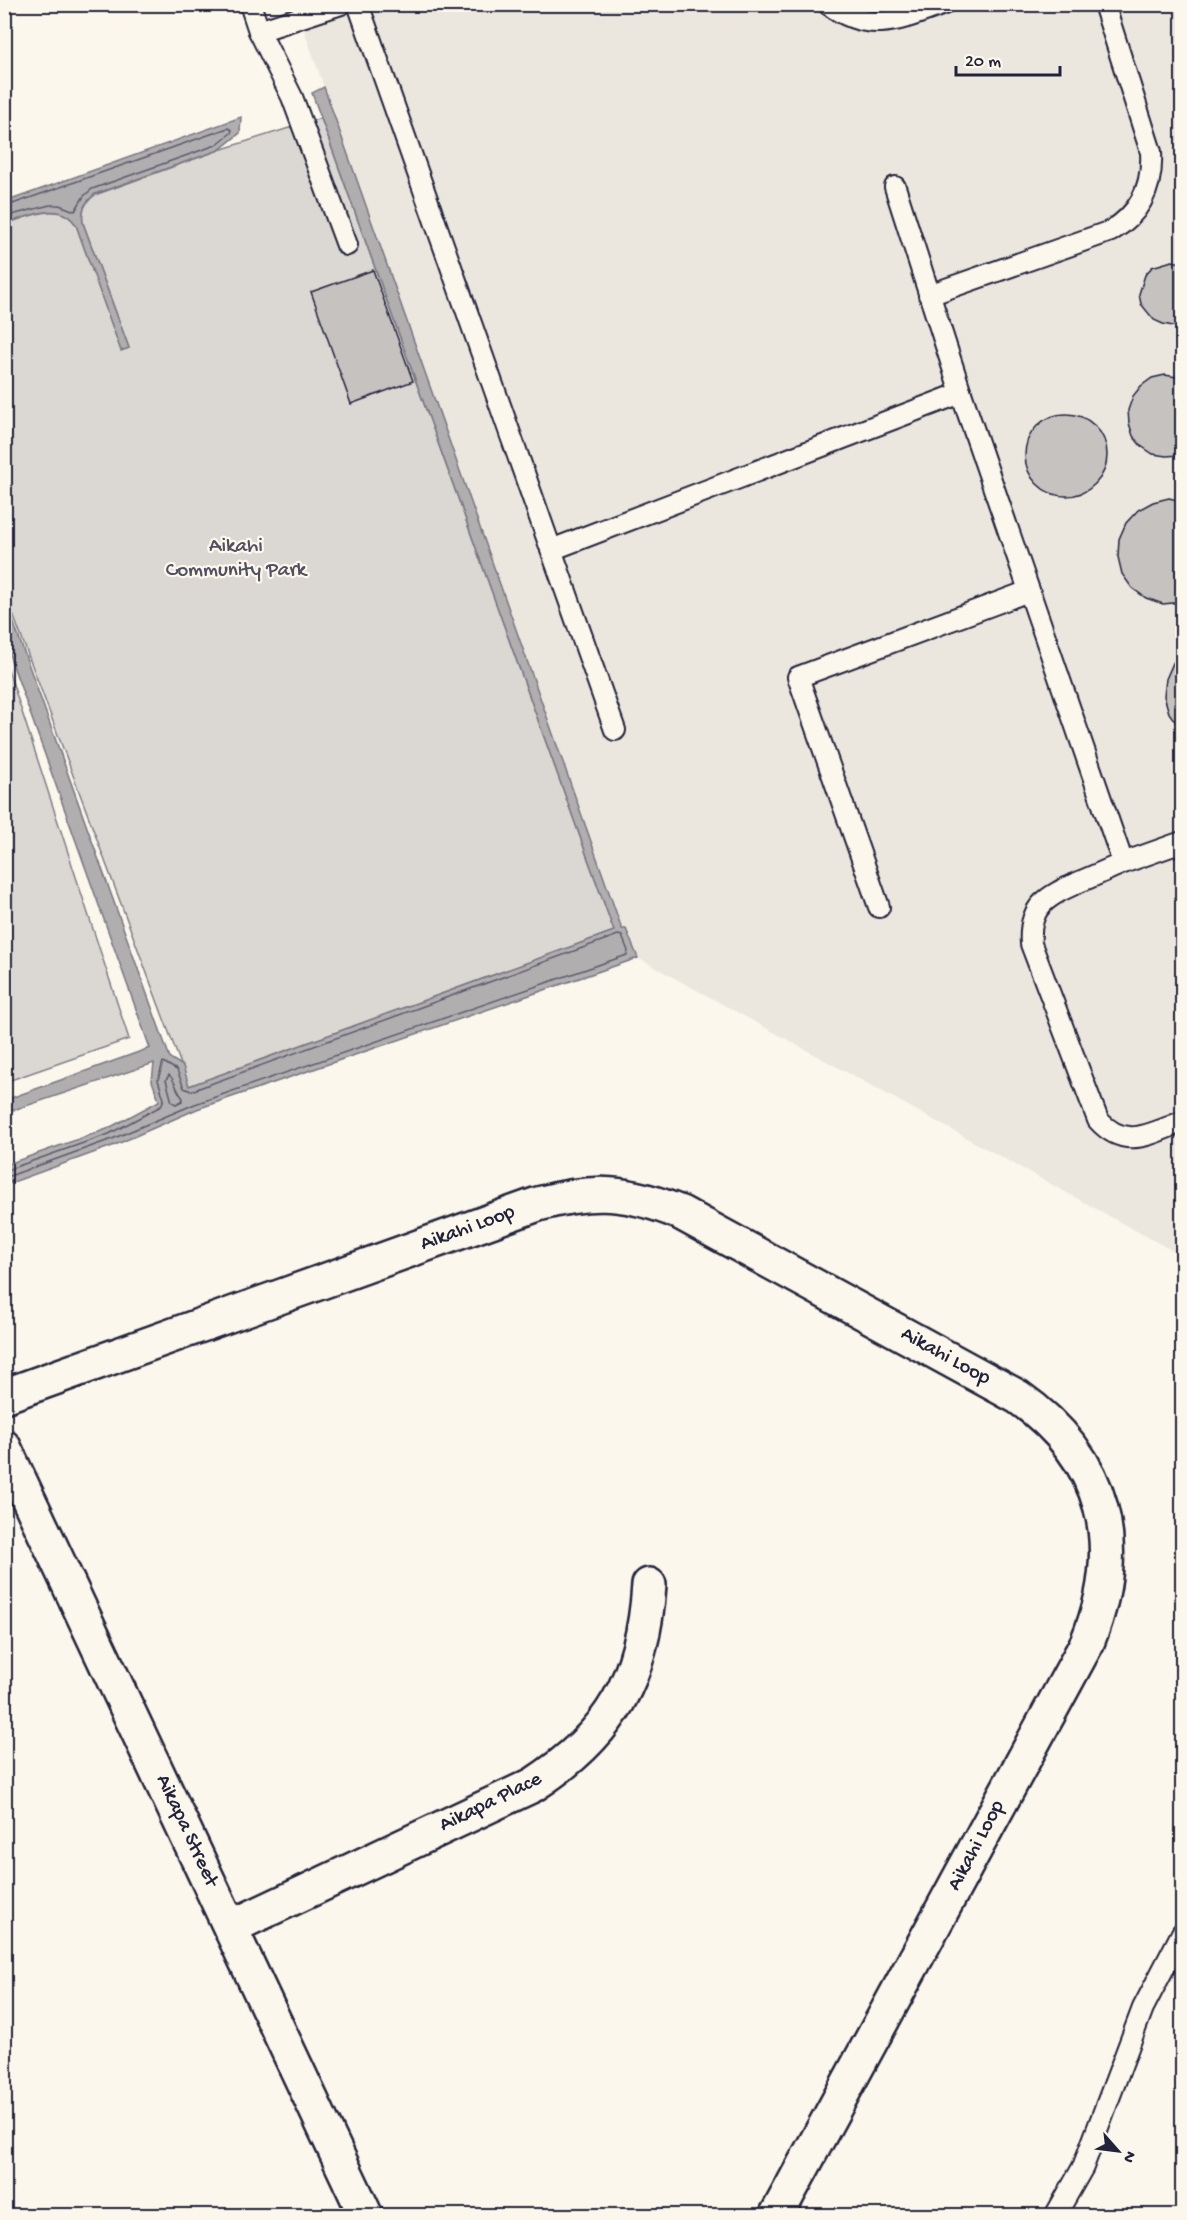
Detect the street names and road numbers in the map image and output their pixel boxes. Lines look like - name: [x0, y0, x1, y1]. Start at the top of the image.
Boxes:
- street label: Aikahi Loop: [417, 1200, 519, 1258]
- street label: Aikahi Loop: [896, 1322, 995, 1392]
- street label: Aikapa Place: [436, 1767, 547, 1839]
- street label: Aikapa Street: [149, 1771, 224, 1893]
- street label: Aikahi Loop: [943, 1796, 1011, 1895]

